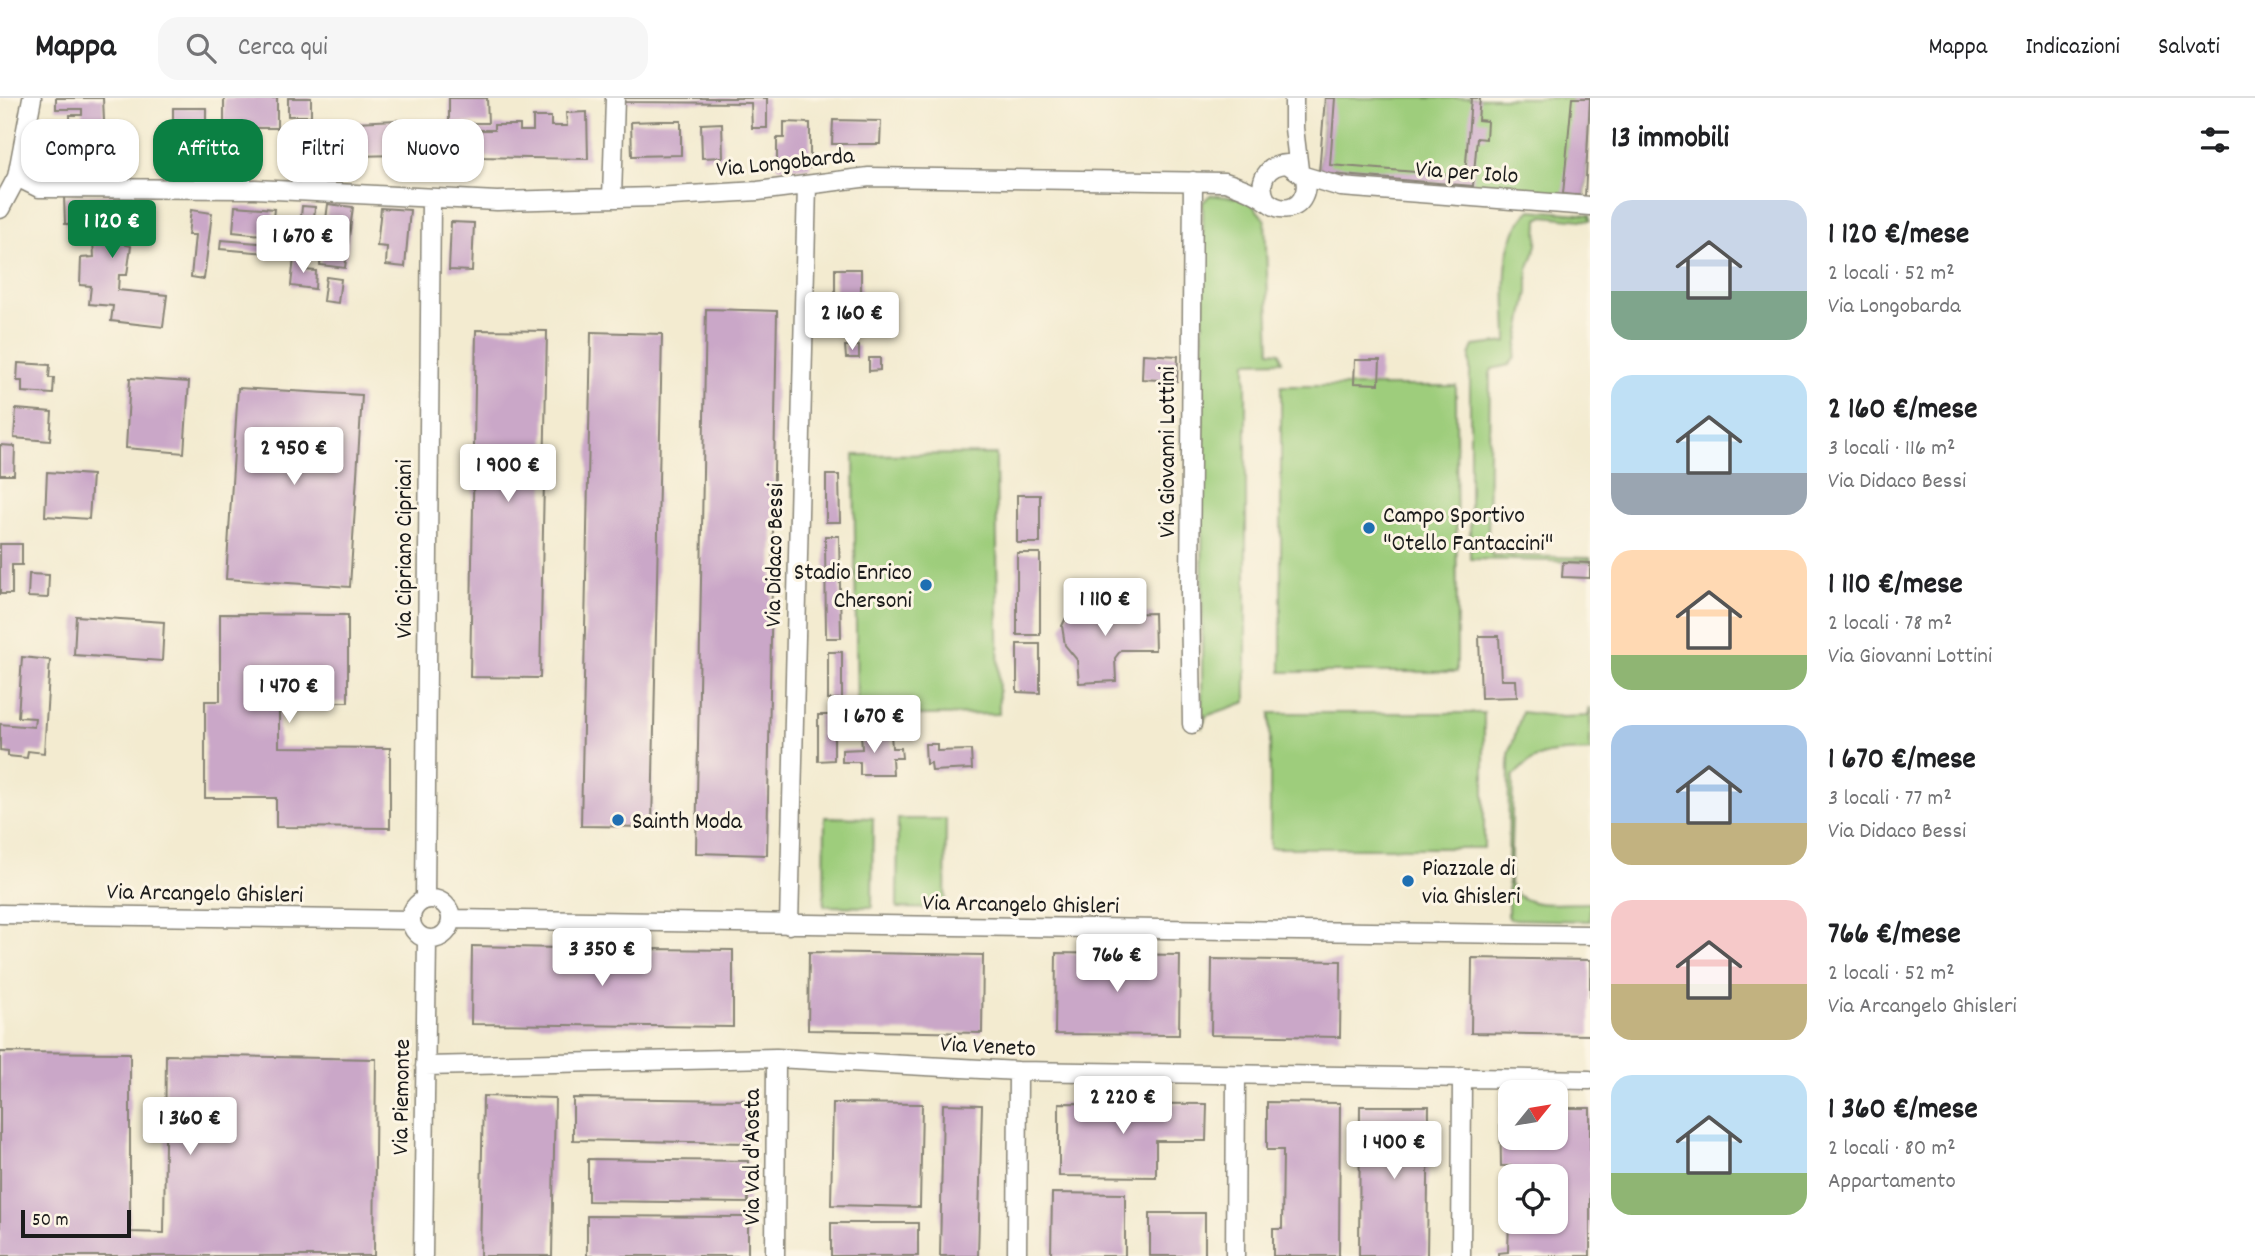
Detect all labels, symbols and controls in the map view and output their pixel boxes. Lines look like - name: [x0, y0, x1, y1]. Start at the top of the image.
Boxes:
- search box: [158, 17, 648, 80]
- text: Mappa: [35, 25, 116, 72]
- icon: search: [182, 29, 220, 67]
- text: Cerca qui: [238, 30, 328, 67]
- text: Mappa: [1928, 31, 1987, 65]
- text: Indicazioni: [2025, 31, 2120, 65]
- text: Salvati: [2158, 31, 2220, 65]
- chip: Compra: [21, 119, 139, 182]
- chip: Affitta: [153, 119, 263, 182]
- chip: Filtri: [277, 119, 368, 182]
- chip: Nuovo: [382, 119, 484, 182]
- text: 13 immobili: [1611, 119, 1729, 162]
- icon: filters: [2196, 121, 2234, 159]
- street label: Via Longobarda: [715, 140, 857, 188]
- street label: Via per Iolo: [1414, 153, 1519, 195]
- pin: 1 120 €: [47, 200, 177, 260]
- text: 1 120 €: [84, 206, 140, 239]
- text: 1 120 €/mese: [1828, 215, 1969, 258]
- pin: 1 670 €: [238, 216, 368, 275]
- text: 1 670 €: [272, 221, 334, 254]
- icon: home: [1667, 228, 1751, 312]
- text: 2 locali · 52 m²: [1828, 258, 1955, 291]
- text: Via Longobarda: [1828, 291, 1961, 324]
- pin: 2 160 €: [787, 292, 917, 352]
- text: 2 160 €: [821, 298, 883, 331]
- street label: Via Giovanni Lottini: [1152, 366, 1186, 538]
- text: 2 160 €/mese: [1828, 390, 1977, 433]
- icon: home: [1667, 403, 1751, 487]
- pin: 2 950 €: [229, 428, 359, 487]
- text: 2 950 €: [260, 433, 328, 466]
- text: 3 locali · 116 m²: [1828, 433, 1956, 466]
- pin: 1 900 €: [443, 444, 573, 504]
- text: 1 900 €: [476, 450, 540, 483]
- street label: Via Cipriano Cipriani: [389, 459, 423, 639]
- text: Via Didaco Bessi: [1828, 466, 1966, 499]
- street label: Via Didaco Bessi: [758, 483, 794, 628]
- place label: Campo Sportivo "Otello Fantaccini": [1383, 500, 1553, 562]
- marker: Campo Sportivo "Otello Fantaccini": [1361, 520, 1377, 536]
- place label: Stadio Enrico Chersoni: [794, 557, 912, 619]
- text: 1 110 €/mese: [1828, 565, 1963, 608]
- marker: Stadio Enrico Chersoni: [918, 577, 934, 593]
- pin: 1 110 €: [1040, 578, 1170, 638]
- icon: home: [1667, 578, 1751, 662]
- text: 1 110 €: [1079, 584, 1131, 617]
- text: 2 locali · 78 m²: [1828, 608, 1952, 641]
- text: Via Giovanni Lottini: [1828, 641, 1992, 674]
- pin: 1 470 €: [224, 666, 354, 725]
- text: 1 470 €: [259, 671, 319, 704]
- pin: 1 670 €: [809, 696, 939, 755]
- text: 1 670 €: [843, 701, 905, 734]
- text: 1 670 €/mese: [1828, 740, 1976, 783]
- icon: home: [1667, 753, 1751, 837]
- text: 3 locali · 77 m²: [1828, 783, 1952, 816]
- place label: Sainth Moda: [632, 806, 743, 840]
- marker: Sainth Moda: [610, 812, 626, 828]
- text: Via Didaco Bessi: [1828, 816, 1966, 849]
- place label: Piazzale di via Ghisleri: [1422, 853, 1520, 915]
- marker: Piazzale di via Ghisleri: [1400, 873, 1416, 889]
- street label: Via Arcangelo Ghisleri: [106, 876, 304, 914]
- street label: Via Arcangelo Ghisleri: [922, 887, 1120, 925]
- text: 766 €/mese: [1828, 915, 1961, 958]
- pin: 3 350 €: [537, 928, 667, 988]
- icon: home: [1667, 928, 1751, 1012]
- text: 3 350 €: [569, 934, 635, 967]
- pin: 766 €: [1068, 934, 1166, 994]
- text: 766 €: [1092, 940, 1142, 973]
- text: 2 locali · 52 m²: [1828, 958, 1955, 991]
- text: Via Arcangelo Ghisleri: [1828, 991, 2017, 1024]
- street label: Via Veneto: [939, 1029, 1037, 1067]
- street label: Via Piemonte: [385, 1039, 421, 1155]
- pin: 2 220 €: [1058, 1076, 1188, 1136]
- north arrow: [1498, 1080, 1568, 1150]
- map controls: [1498, 1080, 1568, 1234]
- text: 2 220 €: [1090, 1082, 1156, 1115]
- street label: Via Val d'Aosta: [737, 1088, 771, 1225]
- text: 1 360 €/mese: [1828, 1090, 1978, 1133]
- pin: 1 360 €: [125, 1098, 255, 1157]
- text: 1 360 €: [159, 1103, 221, 1136]
- icon: home: [1667, 1103, 1751, 1187]
- pin: 1 400 €: [1329, 1122, 1459, 1181]
- text: 1 400 €: [1362, 1127, 1426, 1160]
- text: 2 locali · 80 m²: [1828, 1133, 1956, 1166]
- button: locate: [1498, 1164, 1568, 1234]
- text: Appartamento: [1828, 1166, 1956, 1199]
- scale bar: [21, 1207, 131, 1239]
- text: 50 m: [32, 1208, 69, 1235]

